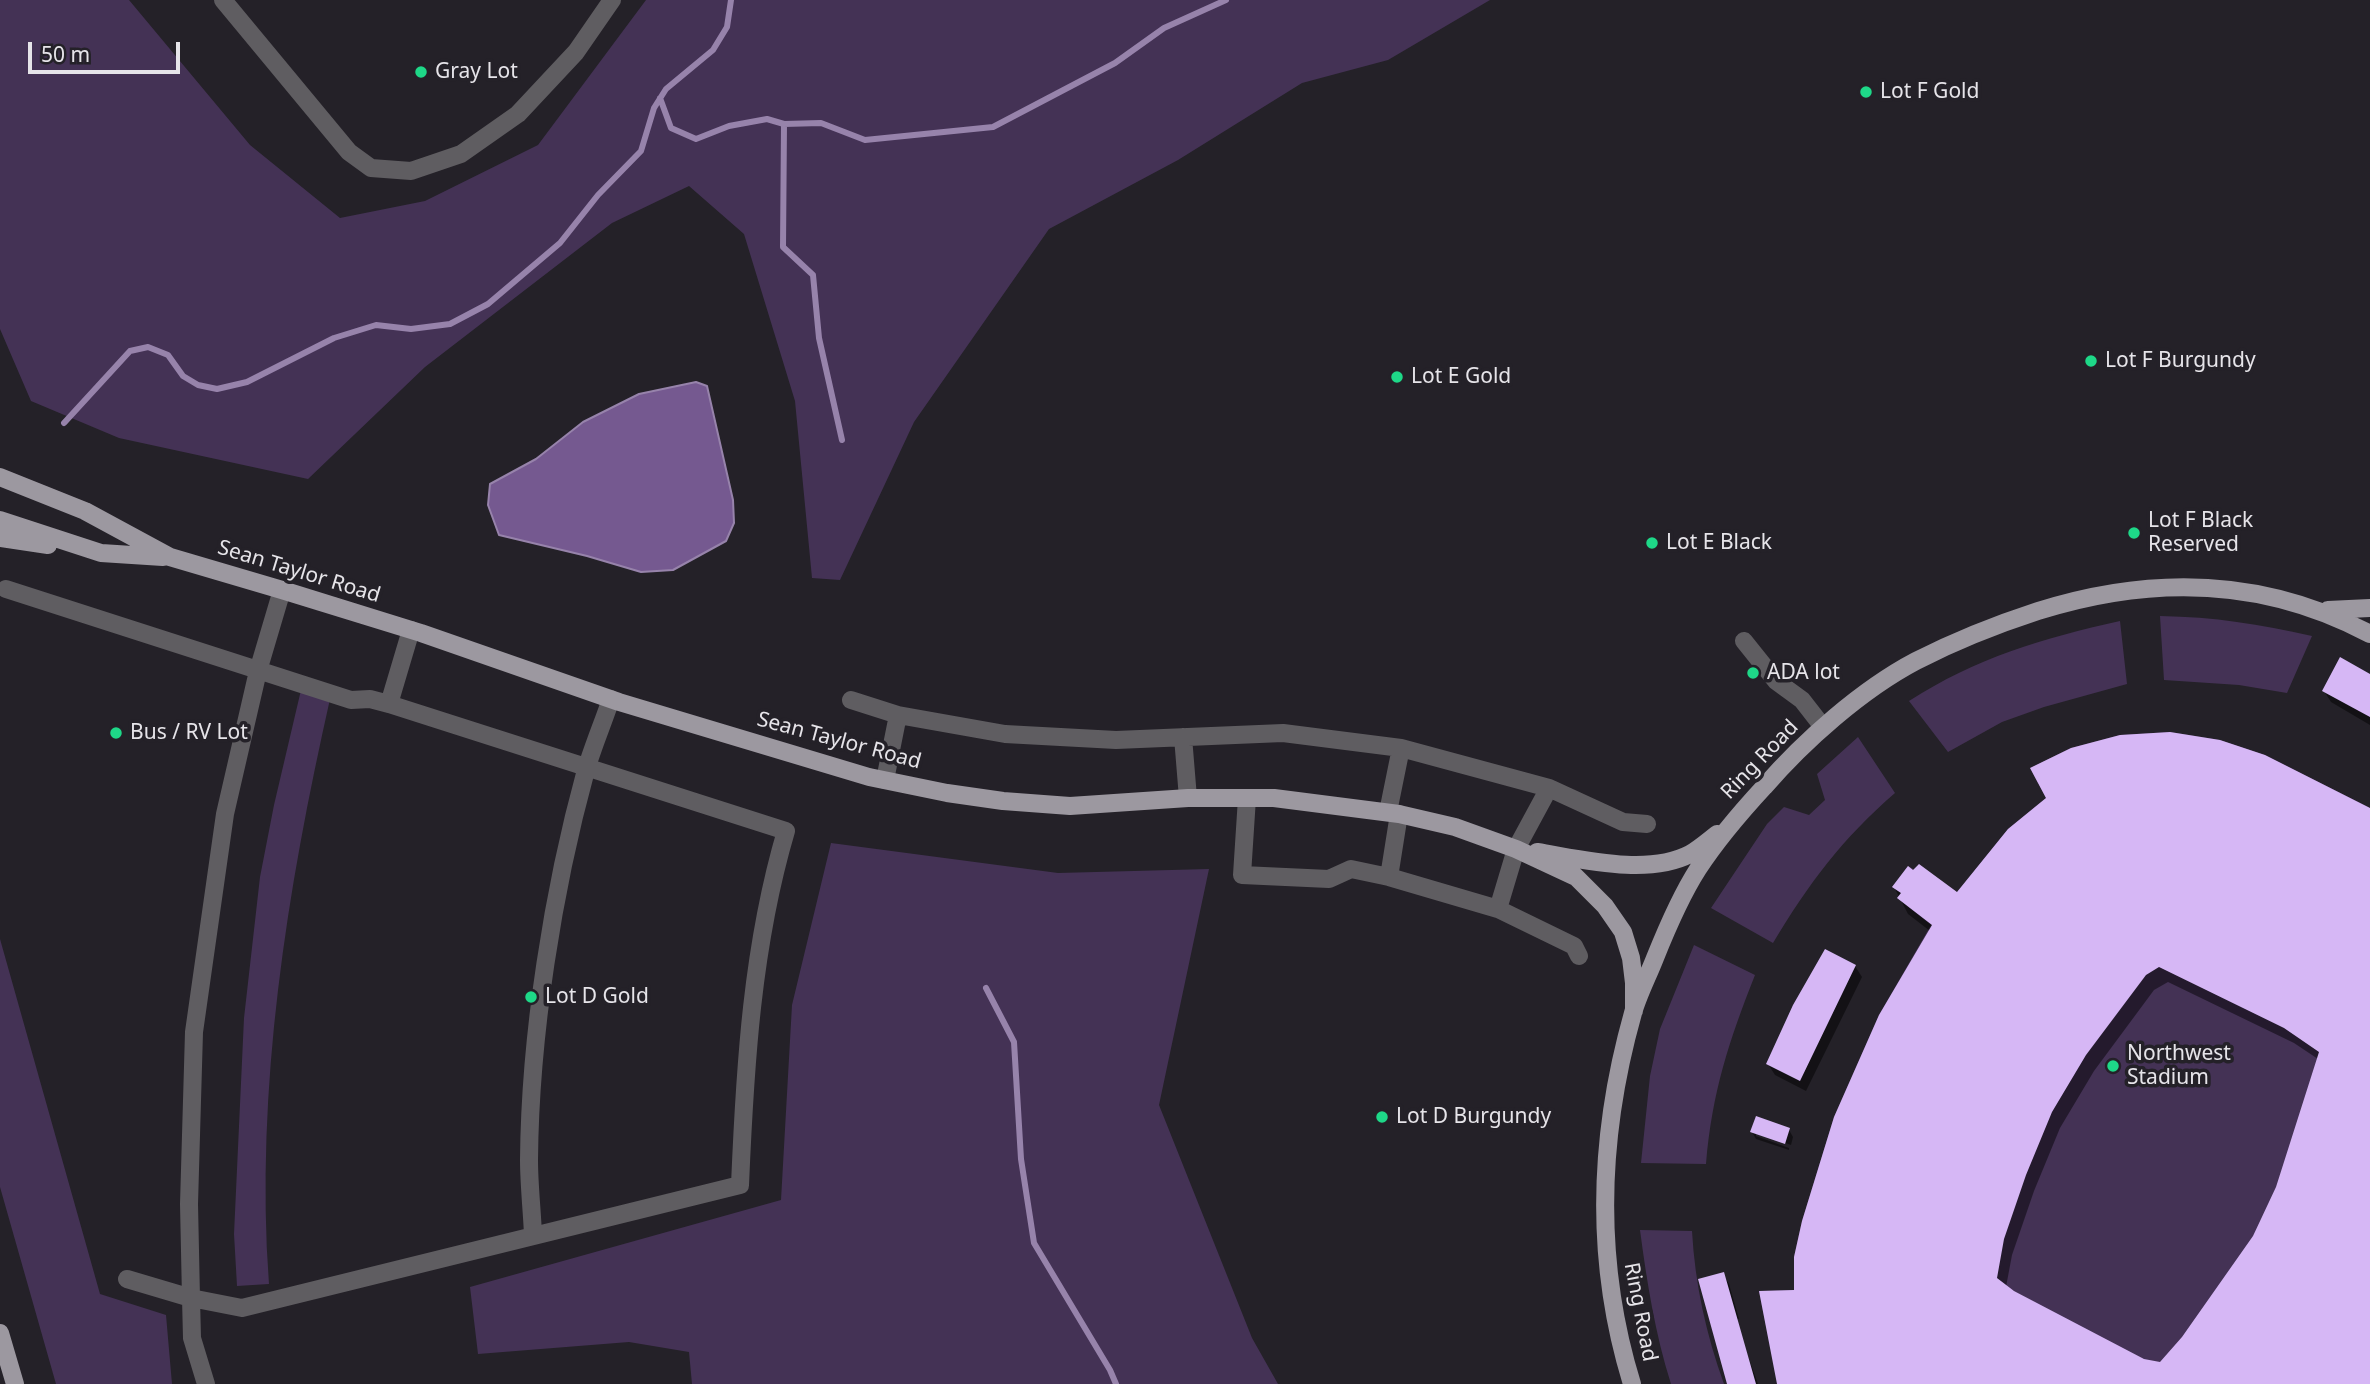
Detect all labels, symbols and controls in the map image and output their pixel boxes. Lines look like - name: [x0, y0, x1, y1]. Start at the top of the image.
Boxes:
- scale bar: [32, 28, 184, 72]
- text: 50 m: [41, 40, 90, 68]
- place label: Gray Lot: [435, 59, 518, 85]
- marker: Gray Lot: [413, 64, 429, 80]
- place label: Lot F Gold: [1880, 79, 1979, 105]
- marker: Lot F Gold: [1858, 84, 1874, 100]
- place label: Lot F Burgundy: [2105, 348, 2256, 374]
- marker: Lot F Burgundy: [2083, 353, 2099, 369]
- place label: Lot E Gold: [1411, 364, 1511, 390]
- marker: Lot E Gold: [1389, 369, 1405, 385]
- place label: Lot F Black Reserved: [2148, 508, 2253, 558]
- marker: Lot F Black Reserved: [2126, 525, 2142, 541]
- place label: Lot E Black: [1666, 530, 1772, 556]
- street label: Sean Taylor Road: [215, 535, 383, 609]
- marker: Lot E Black: [1644, 535, 1660, 551]
- place label: ADA lot: [1767, 660, 1840, 686]
- marker: ADA lot: [1745, 665, 1761, 681]
- street label: Sean Taylor Road: [754, 707, 924, 775]
- street label: Ring Road: [1716, 715, 1804, 805]
- place label: Bus / RV Lot: [130, 720, 248, 746]
- marker: Bus / RV Lot: [108, 725, 124, 741]
- place label: Lot D Gold: [545, 984, 649, 1010]
- marker: Lot D Gold: [523, 989, 539, 1005]
- place label: Northwest Stadium: [2127, 1041, 2231, 1091]
- marker: Northwest Stadium: [2105, 1058, 2121, 1074]
- place label: Lot D Burgundy: [1396, 1104, 1551, 1130]
- marker: Lot D Burgundy: [1374, 1109, 1390, 1125]
- street label: Ring Road: [1618, 1260, 1662, 1364]

